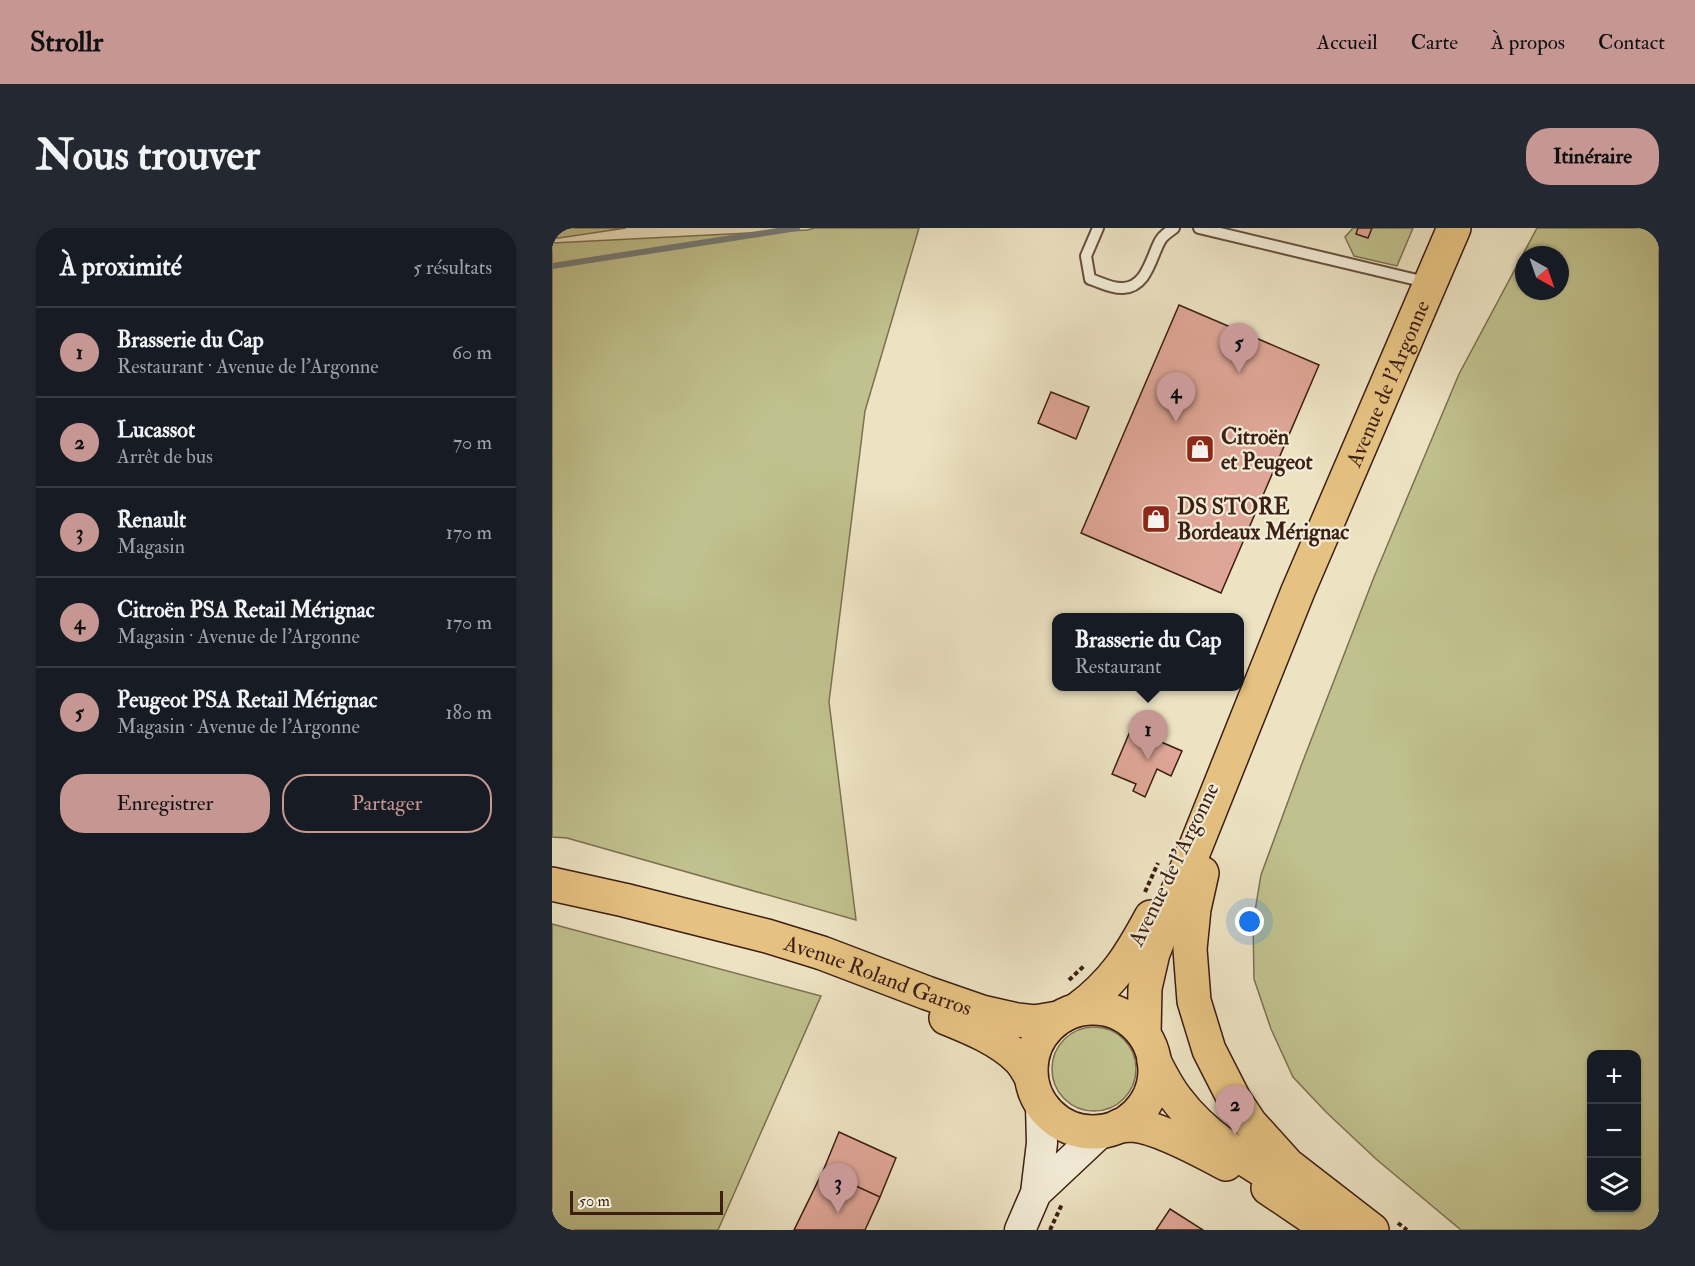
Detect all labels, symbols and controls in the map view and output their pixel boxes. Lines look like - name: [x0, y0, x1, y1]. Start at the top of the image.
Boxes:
- text: Strollr: [30, 25, 103, 60]
- text: Accueil: [1317, 29, 1378, 56]
- text: Carte: [1411, 29, 1458, 56]
- text: À propos: [1491, 29, 1565, 56]
- text: Contact: [1598, 29, 1665, 56]
- button: Itinéraire: [1526, 128, 1659, 185]
- text: Nous trouver: [36, 130, 260, 182]
- north arrow: [1515, 246, 1569, 300]
- text: À proximité: [60, 251, 182, 283]
- text: 5 résultats: [413, 255, 492, 280]
- street label: Avenue de l'Argonne: [1340, 296, 1436, 472]
- pin: 5: [1220, 324, 1258, 373]
- text: Brasserie du Cap: [117, 326, 264, 354]
- text: 1: [76, 340, 83, 365]
- text: 60 m: [452, 340, 492, 365]
- text: Restaurant · Avenue de l'Argonne: [117, 354, 379, 379]
- pin: 4: [1156, 372, 1196, 422]
- text: Lucassot: [117, 416, 195, 444]
- place label: Citroën et Peugeot: [1221, 423, 1313, 477]
- text: 2: [74, 430, 85, 455]
- text: 70 m: [453, 430, 492, 455]
- shop icon: Citroën et Peugeot: [1184, 433, 1216, 465]
- text: Arrêt de bus: [117, 444, 213, 469]
- place label: DS STORE Bordeaux Mérignac: [1177, 493, 1349, 547]
- shop icon: DS STORE Bordeaux Mérignac: [1140, 503, 1172, 535]
- text: Renault: [117, 506, 186, 534]
- text: 3: [76, 520, 83, 545]
- text: 170 m: [446, 520, 492, 545]
- text: Magasin: [117, 534, 185, 559]
- text: Citroën PSA Retail Mérignac: [117, 596, 375, 624]
- text: 4: [74, 610, 85, 635]
- text: 170 m: [446, 610, 492, 635]
- popup: [1052, 613, 1244, 691]
- text: Magasin · Avenue de l'Argonne: [117, 624, 360, 649]
- text: Brasserie du Cap: [1075, 626, 1221, 654]
- text: Restaurant: [1075, 654, 1161, 679]
- text: Peugeot PSA Retail Mérignac: [117, 686, 377, 714]
- text: 5: [75, 700, 84, 725]
- text: 180 m: [445, 700, 492, 725]
- pin: 1: [1128, 710, 1168, 760]
- text: Magasin · Avenue de l'Argonne: [117, 714, 360, 739]
- button: Enregistrer: [60, 774, 270, 833]
- button: Partager: [282, 774, 492, 833]
- street label: Avenue de l'Argonne: [1122, 778, 1226, 952]
- your location: [1235, 907, 1264, 936]
- street label: Avenue Roland Garros: [780, 929, 975, 1022]
- map controls: [1587, 1050, 1641, 1212]
- button: +: [1587, 1050, 1641, 1104]
- pin: 2: [1216, 1086, 1254, 1135]
- button: −: [1587, 1104, 1641, 1158]
- button: layers: [1587, 1158, 1641, 1212]
- pin: 3: [818, 1164, 858, 1213]
- scale bar: [570, 1188, 723, 1216]
- text: 50 m: [579, 1191, 610, 1211]

